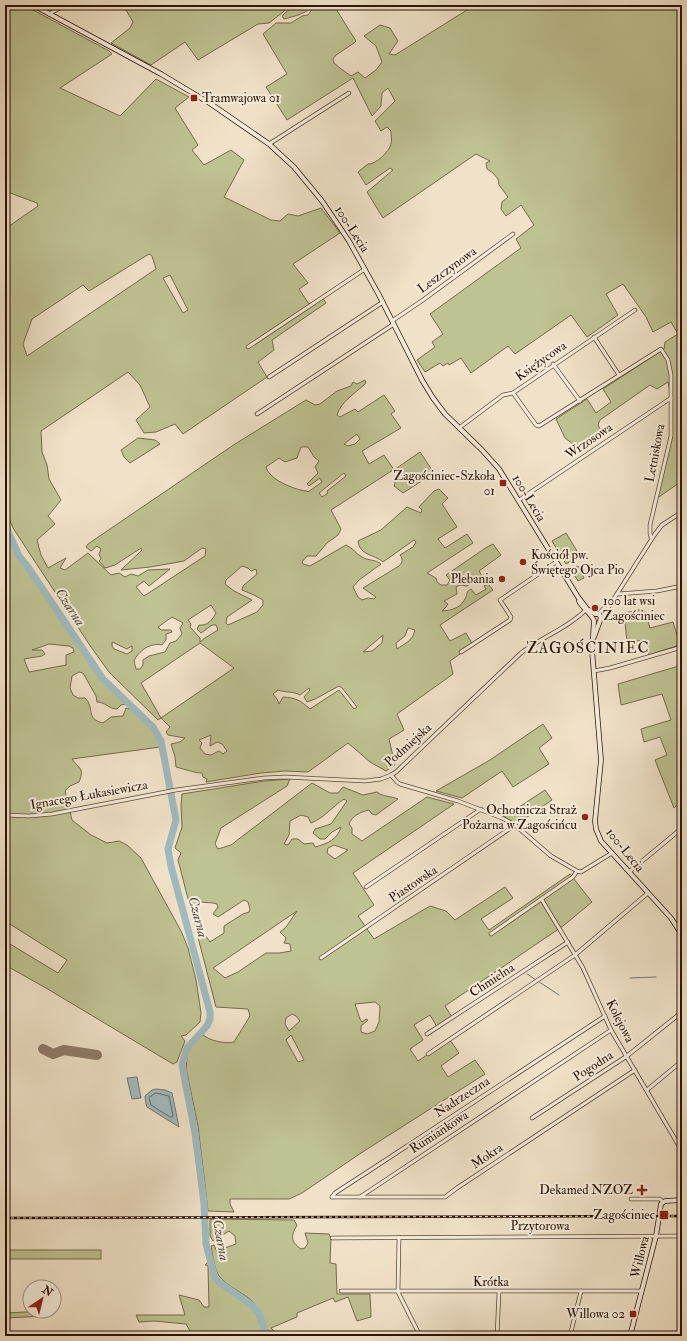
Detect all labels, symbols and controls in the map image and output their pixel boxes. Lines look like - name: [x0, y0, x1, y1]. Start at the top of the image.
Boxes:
- place label: Tramwajowa 01: [202, 90, 280, 106]
- marker: Tramwajowa 01: [189, 93, 199, 103]
- street label: 100-Lecia: [331, 203, 373, 256]
- street label: Leszczynowa: [414, 243, 481, 298]
- street label: Księżycowa: [512, 337, 571, 385]
- street label: Wrzosowa: [562, 419, 616, 463]
- street label: Letniskowa: [642, 422, 669, 484]
- place label: Zagościniec-Szkoła 01: [393, 468, 496, 499]
- street label: 100-Lecia: [509, 471, 550, 525]
- marker: Zagościniec-Szkoła 01: [498, 478, 508, 488]
- place label: Kościół pw. Świętego Ojca Pio: [531, 547, 624, 578]
- marker: Kościół pw. Świętego Ojca Pio: [518, 557, 528, 567]
- place label: Plebania: [450, 571, 495, 587]
- marker: Plebania: [497, 574, 507, 584]
- water label: Czarna: [51, 585, 89, 629]
- place label: 100 lat wsi Zagościniec: [603, 593, 665, 624]
- marker: 100 lat wsi Zagościniec: [590, 603, 600, 613]
- district label: ZAGOŚCINIEC: [526, 638, 650, 658]
- street label: Podmiejska: [381, 719, 435, 770]
- street label: Ignacego Łukasiewicza: [29, 777, 150, 813]
- place label: Ochotnicza Straż Pożarna w Zagościńcu: [462, 802, 578, 833]
- marker: Ochotnicza Straż Pożarna w Zagościńcu: [580, 812, 590, 822]
- street label: 100-Lecia: [602, 825, 648, 876]
- street label: Piastowska: [386, 862, 441, 906]
- water label: Czarna: [184, 895, 212, 940]
- street label: Chmielna: [466, 959, 518, 1001]
- street label: Kolejowa: [602, 997, 638, 1046]
- street label: Pogodna: [570, 1047, 617, 1085]
- street label: Nadrzeczna: [431, 1073, 493, 1121]
- street label: Rumiankowa: [407, 1107, 472, 1157]
- street label: Mokra: [468, 1139, 507, 1172]
- place label: Dekamed NZOZ: [539, 1182, 633, 1198]
- marker: Dekamed NZOZ: [636, 1184, 648, 1196]
- place label: Zagościniec: [593, 1207, 655, 1223]
- marker: Zagościniec: [658, 1209, 670, 1221]
- water label: Czarna: [209, 1218, 233, 1262]
- street label: Przytorowa: [510, 1218, 570, 1235]
- street label: Willowa: [627, 1234, 653, 1281]
- street label: Krótka: [473, 1274, 510, 1290]
- north arrow: [22, 1279, 62, 1319]
- text: N: [39, 1282, 56, 1300]
- place label: Willowa 02: [565, 1306, 625, 1322]
- marker: Willowa 02: [628, 1309, 638, 1319]

